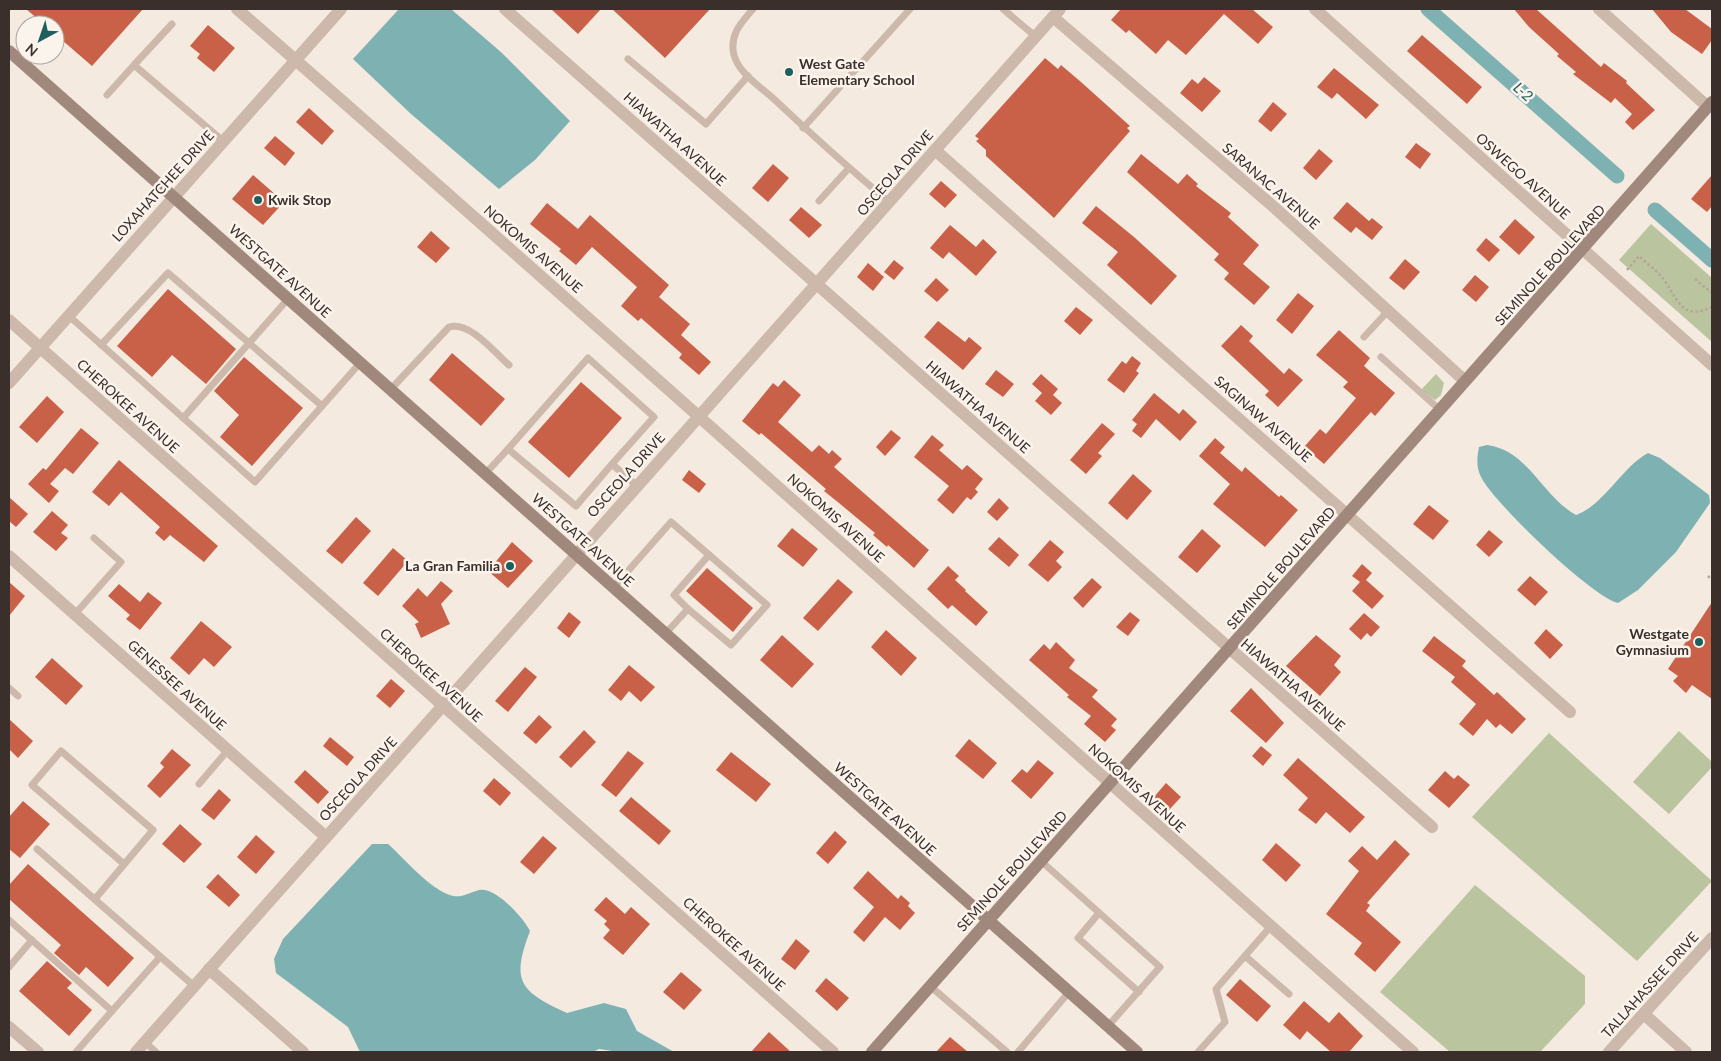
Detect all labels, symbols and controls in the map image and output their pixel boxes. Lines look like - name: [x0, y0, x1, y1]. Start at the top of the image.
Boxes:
- north arrow: [15, 15, 65, 65]
- text: N: [22, 40, 41, 60]
- place label: West Gate Elementary School: [799, 55, 915, 88]
- marker: West Gate Elementary School: [783, 66, 795, 78]
- water label: L-2: [1510, 78, 1537, 105]
- street label: HIAWATHA AVENUE: [620, 88, 730, 189]
- street label: OSCEOLA DRIVE: [853, 126, 936, 219]
- street label: LOXAHATCHEE DRIVE: [108, 127, 217, 245]
- street label: OSWEGO AVENUE: [1473, 129, 1574, 222]
- street label: SARANAC AVENUE: [1219, 139, 1323, 232]
- place label: Kwik Stop: [268, 191, 331, 208]
- marker: Kwik Stop: [252, 194, 264, 206]
- street label: NOKOMIS AVENUE: [481, 201, 586, 296]
- street label: SEMINOLE BOULEVARD: [1491, 201, 1608, 329]
- street label: WESTGATE AVENUE: [226, 220, 335, 321]
- street label: CHEROKEE AVENUE: [74, 355, 183, 456]
- street label: HIAWATHA AVENUE: [923, 357, 1034, 456]
- street label: SAGINAW AVENUE: [1211, 372, 1315, 465]
- street label: OSCEOLA DRIVE: [583, 429, 668, 520]
- street label: NOKOMIS AVENUE: [784, 470, 888, 566]
- street label: WESTGATE AVENUE: [529, 489, 638, 590]
- street label: SEMINOLE BOULEVARD: [1223, 503, 1338, 632]
- place label: La Gran Familia: [405, 557, 500, 574]
- marker: La Gran Familia: [504, 560, 516, 572]
- street label: CHEROKEE AVENUE: [377, 624, 486, 725]
- place label: Westgate Gymnasium: [1616, 625, 1690, 658]
- street label: HIAWATHA AVENUE: [1238, 635, 1349, 734]
- street label: GENESSEE AVENUE: [124, 636, 230, 733]
- marker: Westgate Gymnasium: [1693, 636, 1705, 648]
- street label: OSCEOLA DRIVE: [315, 733, 400, 824]
- street label: NOKOMIS AVENUE: [1085, 740, 1189, 836]
- street label: WESTGATE AVENUE: [831, 758, 940, 859]
- street label: SEMINOLE BOULEVARD: [953, 807, 1070, 935]
- street label: CHEROKEE AVENUE: [680, 893, 789, 994]
- street label: TALLAHASSEE DRIVE: [1598, 928, 1702, 1041]

